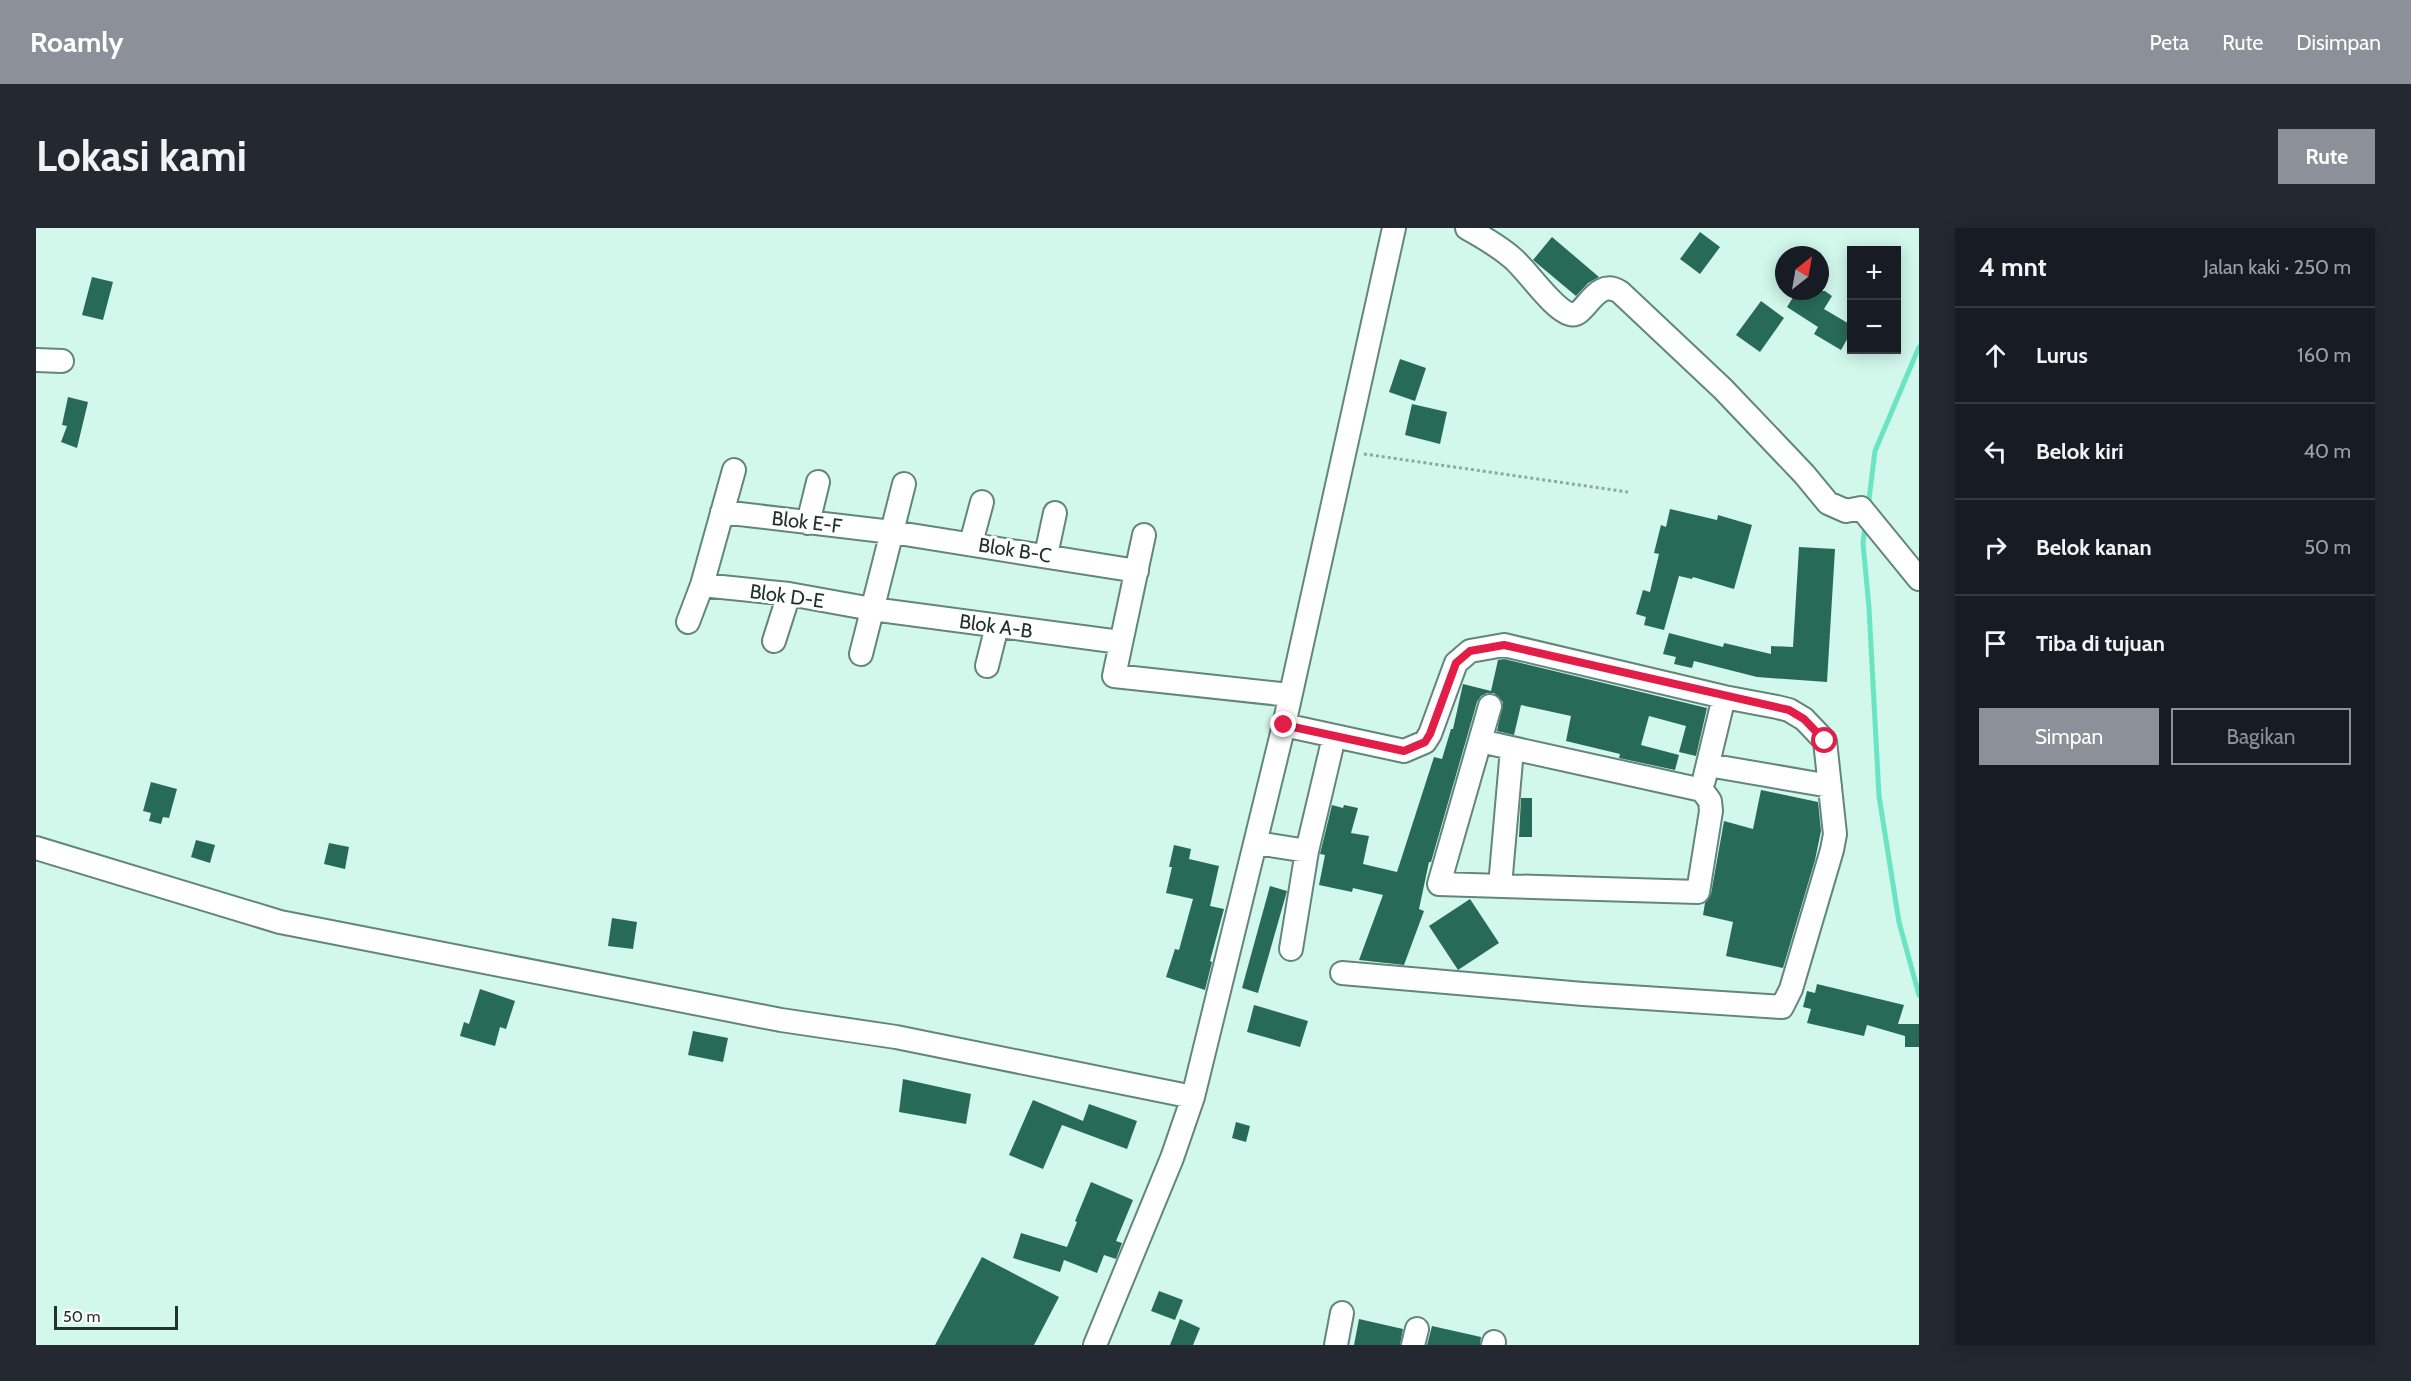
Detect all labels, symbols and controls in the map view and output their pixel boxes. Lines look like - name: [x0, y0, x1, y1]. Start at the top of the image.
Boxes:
- text: Roamly: [30, 25, 124, 59]
- text: Peta: [2150, 30, 2189, 55]
- text: Rute: [2222, 30, 2263, 55]
- text: Disimpan: [2296, 30, 2381, 55]
- button: Rute: [2278, 129, 2375, 184]
- text: Lokasi kami: [36, 130, 247, 182]
- north arrow: [1775, 246, 1829, 300]
- map controls: [1847, 246, 1901, 354]
- button: +: [1847, 246, 1901, 300]
- text: 4 mnt: [1979, 251, 2047, 283]
- text: Jalan kaki · 250 m: [2204, 255, 2351, 279]
- button: −: [1847, 300, 1901, 354]
- icon: ahead: [1979, 339, 2012, 372]
- text: Lurus: [2036, 342, 2088, 369]
- text: 160 m: [2297, 343, 2351, 367]
- icon: left: [1979, 435, 2012, 468]
- text: Belok kiri: [2036, 438, 2123, 465]
- text: 40 m: [2303, 439, 2351, 463]
- street label: Blok E-F: [770, 506, 844, 538]
- icon: right: [1979, 531, 2012, 564]
- street label: Blok B-C: [977, 532, 1053, 568]
- text: Belok kanan: [2036, 534, 2152, 561]
- text: 50 m: [2304, 535, 2351, 559]
- street label: Blok D-E: [748, 579, 826, 613]
- street label: Blok A-B: [958, 609, 1034, 643]
- icon: arrive: [1979, 627, 2012, 660]
- text: Tiba di tujuan: [2036, 630, 2165, 657]
- button: Simpan: [1979, 708, 2159, 765]
- button: Bagikan: [2171, 708, 2351, 765]
- route end: [1270, 711, 1296, 737]
- route start: [1811, 727, 1837, 753]
- scale bar: [54, 1303, 178, 1330]
- text: 50 m: [63, 1307, 100, 1326]

